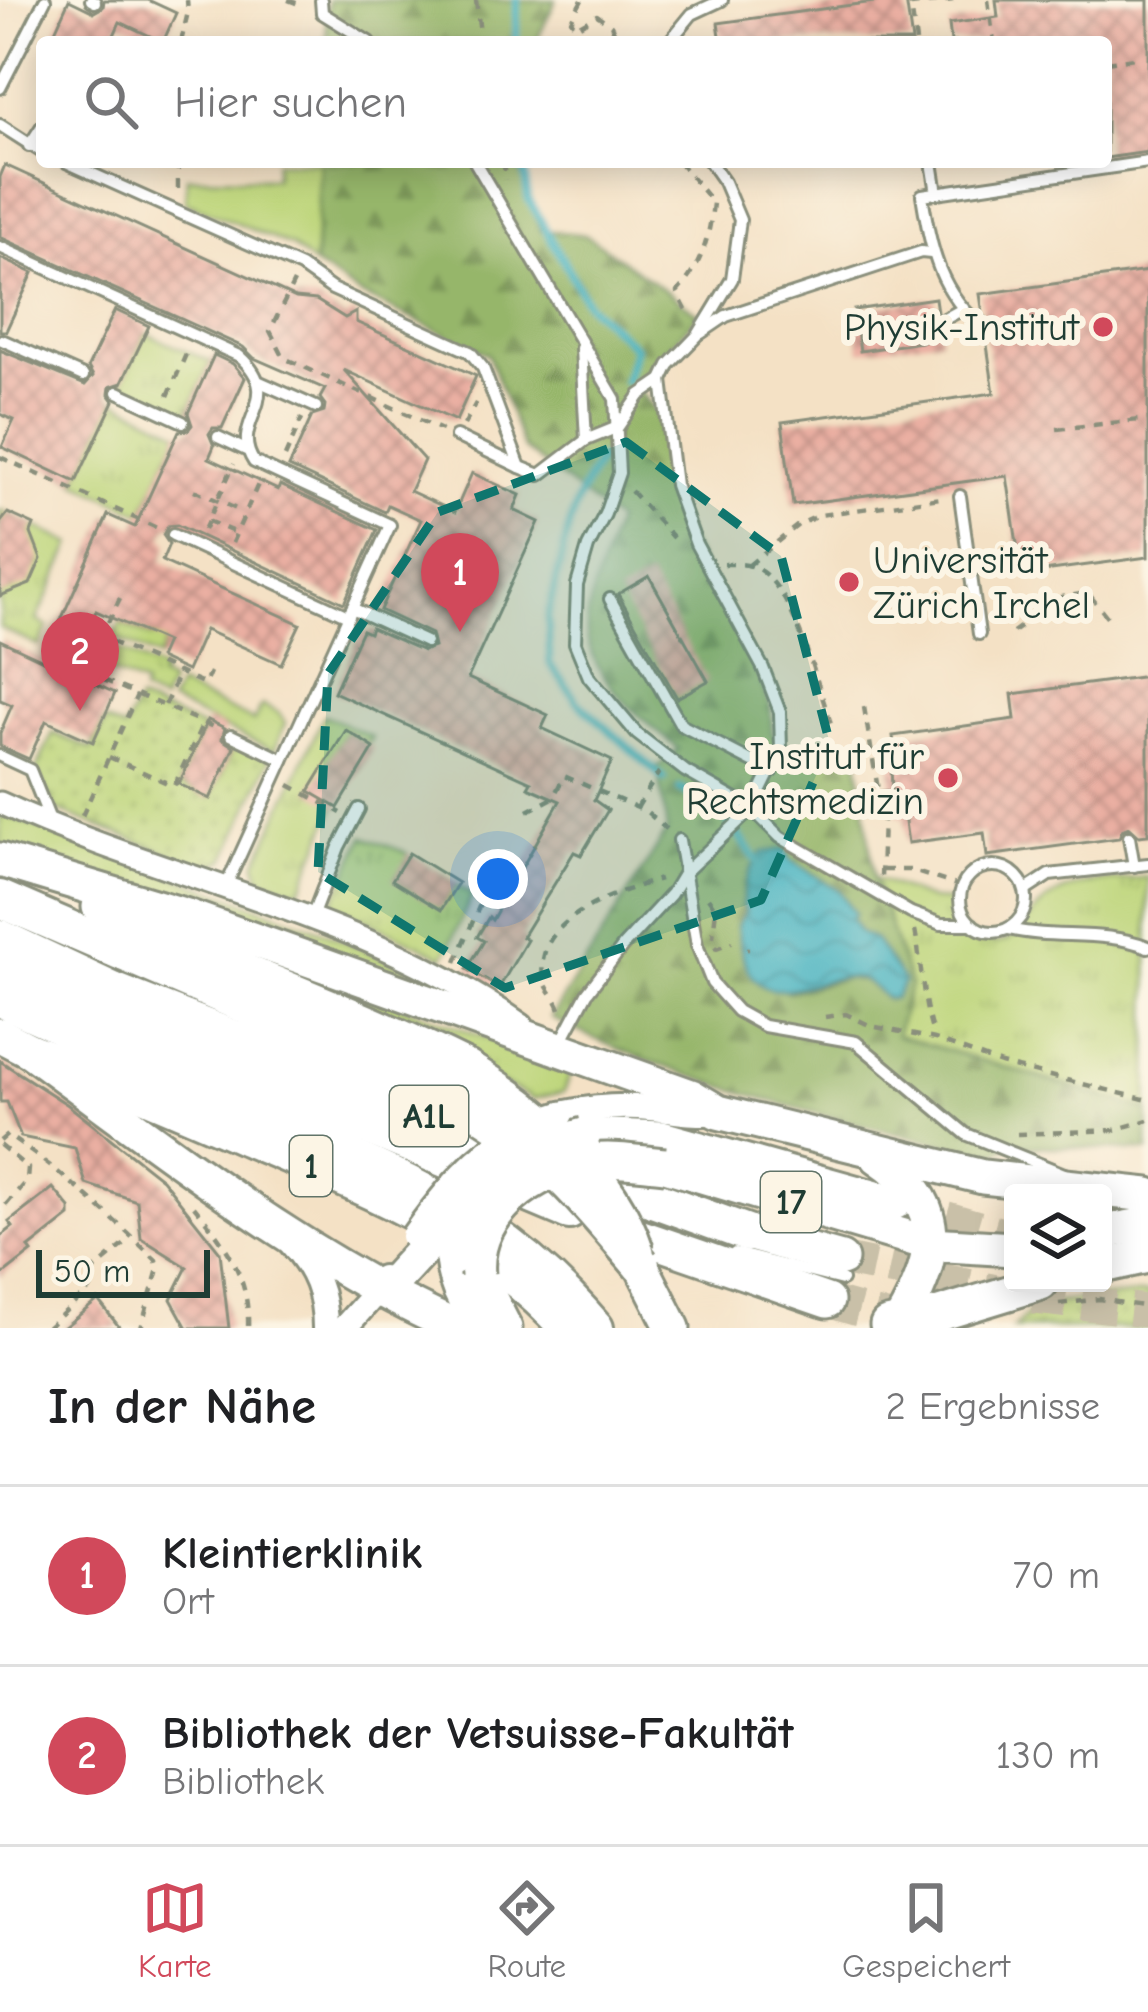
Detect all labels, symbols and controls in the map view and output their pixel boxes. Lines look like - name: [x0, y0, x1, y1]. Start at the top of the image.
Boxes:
- search box: [36, 36, 1112, 168]
- icon: search: [78, 69, 144, 135]
- text: Hier suchen: [174, 76, 407, 128]
- place label: Physik-Institut: [844, 305, 1081, 350]
- marker: Physik-Institut: [1090, 314, 1116, 340]
- pin: 1: [421, 533, 499, 632]
- place label: Universität Zürich Irchel: [873, 538, 1090, 628]
- marker: Universität Zürich Irchel: [836, 569, 862, 595]
- pin: 2: [41, 612, 119, 711]
- place label: Institut für Rechtsmedizin: [686, 734, 925, 824]
- marker: Institut für Rechtsmedizin: [935, 765, 961, 791]
- your location: [468, 849, 528, 909]
- road number: A1L: [390, 1086, 468, 1146]
- road number: 1: [290, 1136, 332, 1196]
- road number: 17: [761, 1172, 821, 1232]
- map controls: [1004, 1184, 1112, 1292]
- button: layers: [1004, 1184, 1112, 1292]
- scale bar: [36, 1244, 210, 1297]
- text: 50 m: [54, 1252, 130, 1290]
- text: In der Nähe: [48, 1377, 316, 1436]
- text: 2 Ergebnisse: [885, 1384, 1100, 1429]
- text: Kleintierklinik: [162, 1527, 422, 1579]
- text: 1: [79, 1553, 95, 1598]
- text: 70 m: [1013, 1553, 1100, 1598]
- text: Ort: [162, 1579, 214, 1624]
- text: Bibliothek der Vetsuisse-Fakultät: [162, 1707, 794, 1759]
- text: 2: [77, 1733, 97, 1778]
- text: 130 m: [996, 1733, 1100, 1778]
- text: Bibliothek: [162, 1759, 324, 1804]
- tab: Karte: [138, 1875, 212, 1985]
- tab: Route: [487, 1875, 566, 1985]
- tab: Gespeichert: [842, 1875, 1010, 1985]

